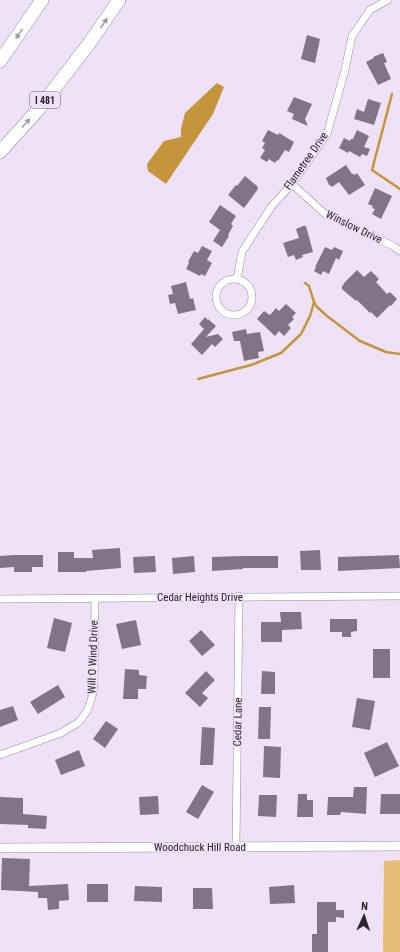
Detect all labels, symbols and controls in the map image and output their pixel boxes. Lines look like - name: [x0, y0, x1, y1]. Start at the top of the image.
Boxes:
- one-way arrow: [100, 17, 108, 28]
- one-way arrow: [15, 29, 23, 40]
- road number: I 481: [30, 92, 60, 108]
- one-way arrow: [21, 118, 31, 128]
- street label: Flametree Drive: [281, 129, 331, 193]
- street label: Winslow Drive: [324, 208, 384, 246]
- street label: Cedar Heights Drive: [157, 591, 243, 604]
- street label: Will O Wind Drive: [85, 620, 101, 694]
- street label: Cedar Lane: [231, 697, 245, 747]
- street label: Woodchuck Hill Road: [154, 841, 246, 854]
- north arrow: [344, 896, 384, 936]
- text: N: [361, 900, 368, 913]

